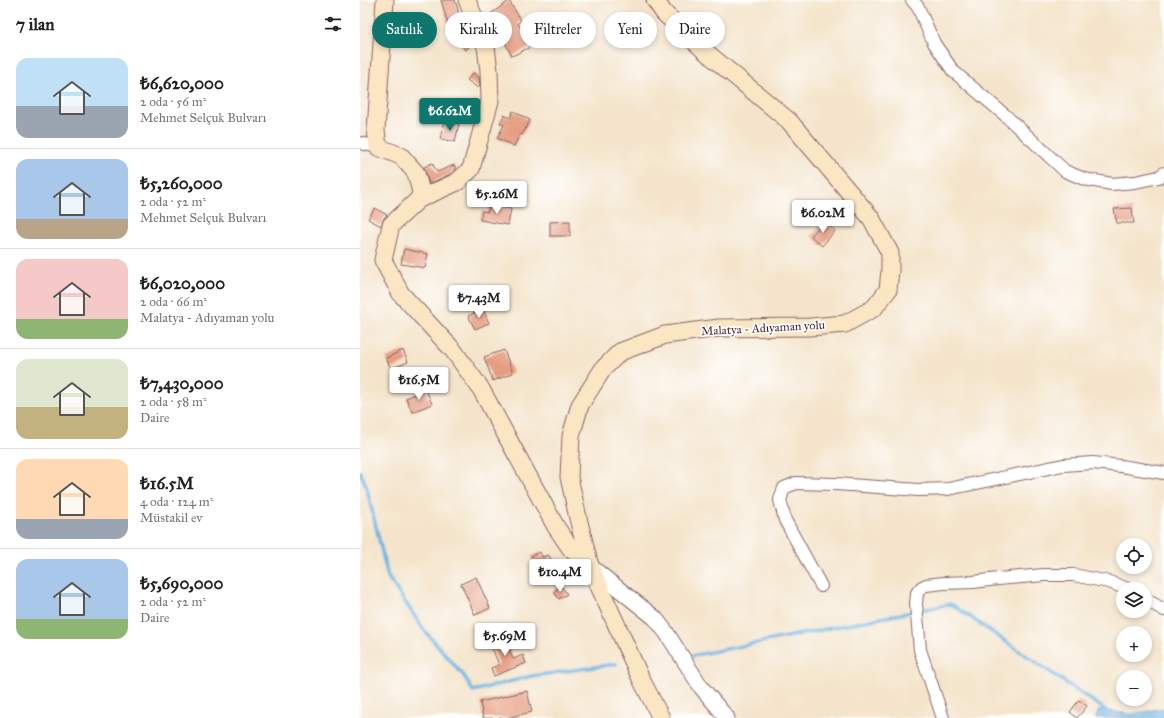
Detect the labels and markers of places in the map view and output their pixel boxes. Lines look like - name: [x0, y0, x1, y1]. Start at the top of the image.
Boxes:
- pin: ₺6.62M: [417, 98, 483, 132]
- pin: ₺5.26M: [464, 181, 530, 215]
- pin: ₺6.02M: [790, 200, 856, 234]
- pin: ₺7.43M: [446, 285, 512, 319]
- pin: ₺16.5M: [386, 367, 452, 401]
- pin: ₺10.4M: [527, 559, 593, 593]
- pin: ₺5.69M: [472, 623, 538, 657]

